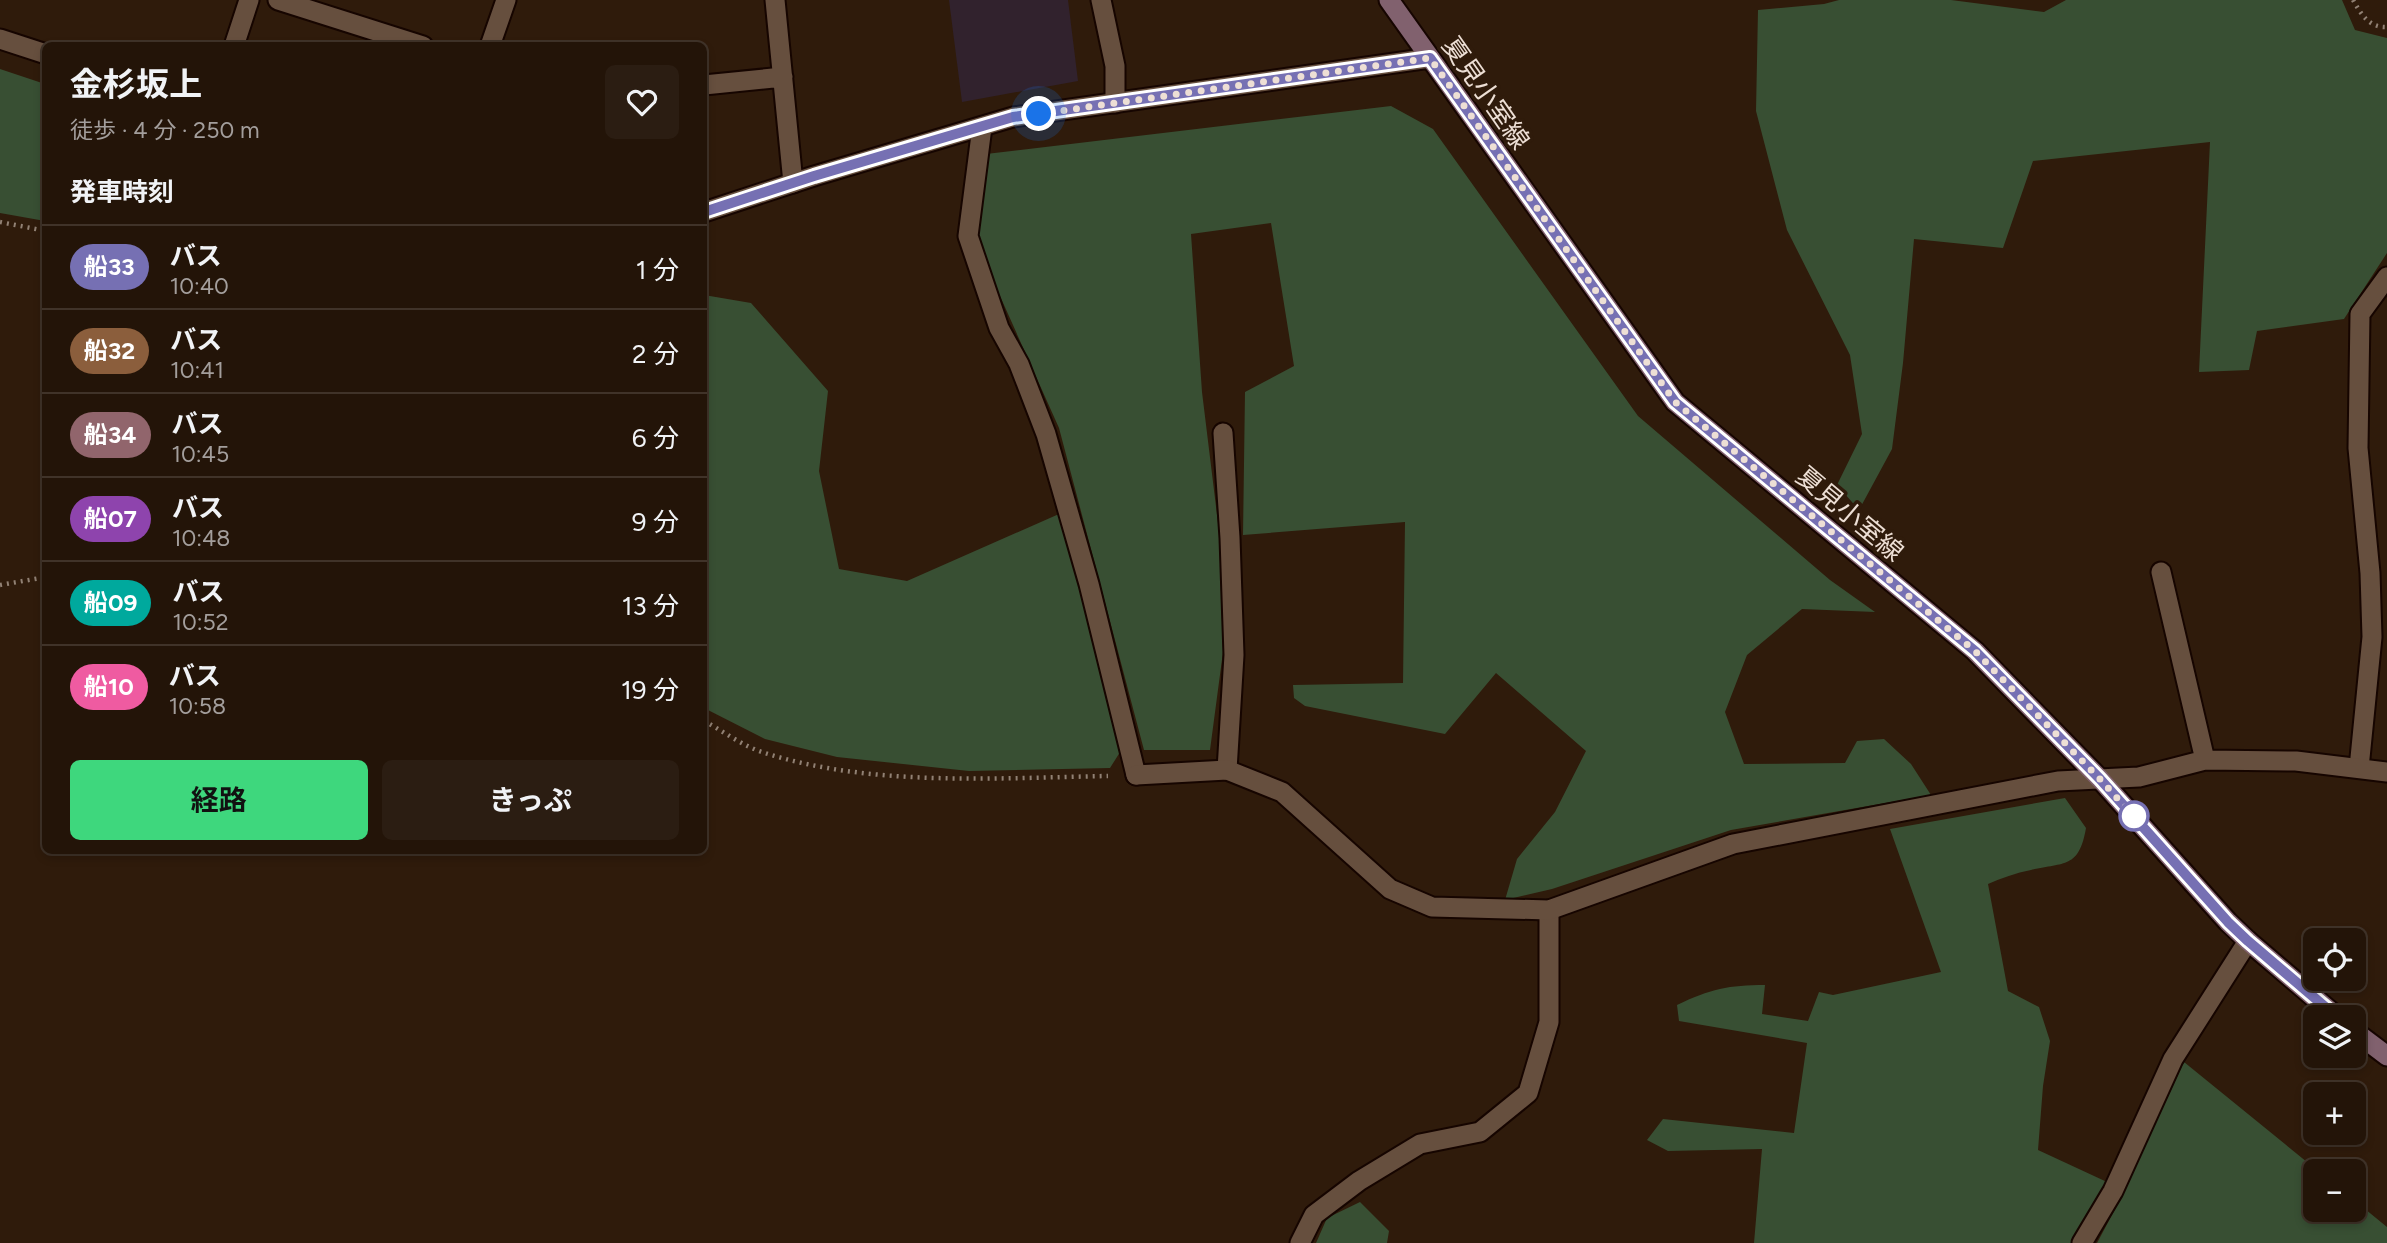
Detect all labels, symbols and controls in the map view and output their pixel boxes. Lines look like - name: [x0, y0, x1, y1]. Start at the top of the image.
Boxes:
- street label: 夏見小室線: [1436, 31, 1536, 155]
- text: 金杉坂上: [70, 65, 202, 104]
- button: heart: [605, 65, 679, 139]
- your location: [1021, 96, 1056, 131]
- text: 徒歩 · 4 分 · 250 m: [70, 116, 259, 144]
- text: 発車時刻: [70, 176, 174, 208]
- text: バス: [170, 240, 222, 272]
- text: 船33: [84, 252, 135, 281]
- text: 1 分: [636, 254, 679, 286]
- text: 10:40: [170, 272, 229, 300]
- text: バス: [170, 324, 222, 356]
- text: 船32: [84, 336, 135, 365]
- text: 2 分: [632, 338, 679, 370]
- text: 10:41: [170, 356, 224, 384]
- text: バス: [172, 408, 224, 440]
- text: 船34: [84, 420, 137, 449]
- text: 6 分: [632, 422, 679, 454]
- text: 10:45: [172, 440, 229, 468]
- street label: 夏見小室線: [1790, 460, 1910, 568]
- text: バス: [172, 492, 224, 524]
- text: 船07: [84, 504, 137, 533]
- text: 9 分: [632, 506, 679, 538]
- text: 10:48: [172, 524, 230, 552]
- text: バス: [172, 576, 225, 608]
- text: 船09: [84, 588, 137, 617]
- text: 13 分: [622, 590, 679, 622]
- text: 10:52: [172, 608, 229, 636]
- text: バス: [169, 660, 221, 692]
- text: 船10: [84, 672, 134, 701]
- text: 19 分: [621, 674, 679, 706]
- text: 10:58: [169, 692, 226, 720]
- button: 経路: [70, 760, 368, 840]
- button: きっぷ: [382, 760, 679, 840]
- unlabelled marker: [2119, 801, 2149, 831]
- map controls: [2303, 928, 2366, 1222]
- button: locate: [2303, 928, 2366, 991]
- button: layers: [2303, 1005, 2366, 1068]
- button: +: [2303, 1082, 2366, 1145]
- button: −: [2303, 1159, 2366, 1222]

